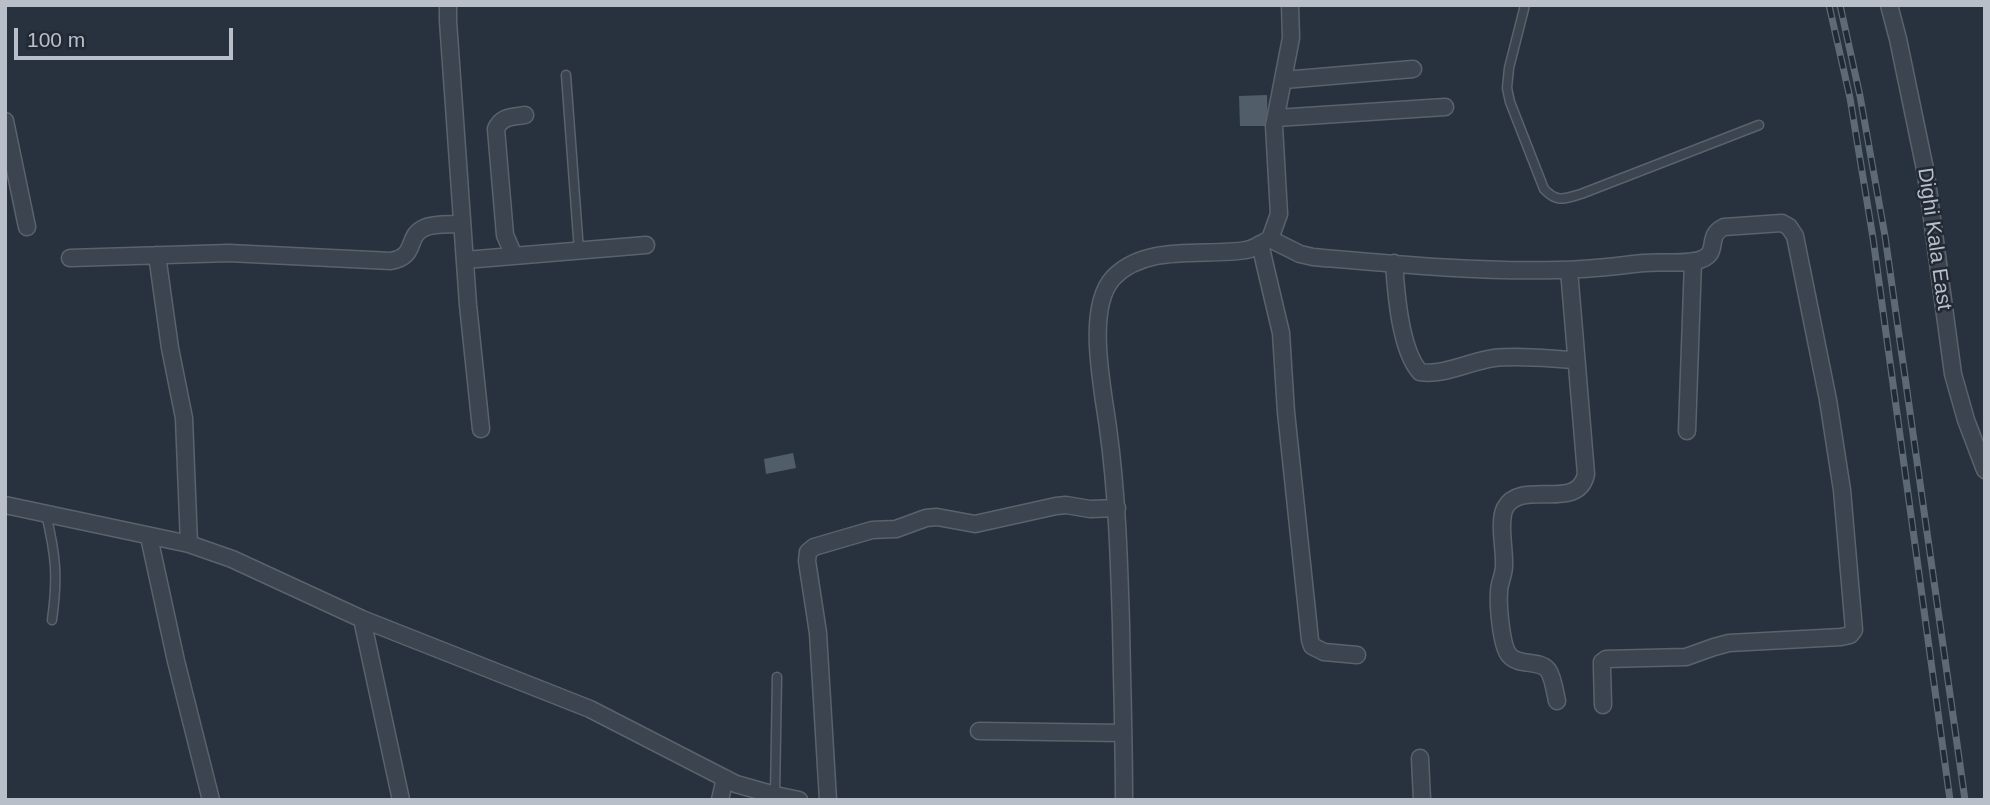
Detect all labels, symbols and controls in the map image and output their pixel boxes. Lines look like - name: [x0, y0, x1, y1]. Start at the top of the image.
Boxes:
- scale bar: [18, 14, 236, 58]
- text: 100 m: [27, 28, 85, 51]
- street label: Dighi Kala East: [1912, 166, 1956, 312]

